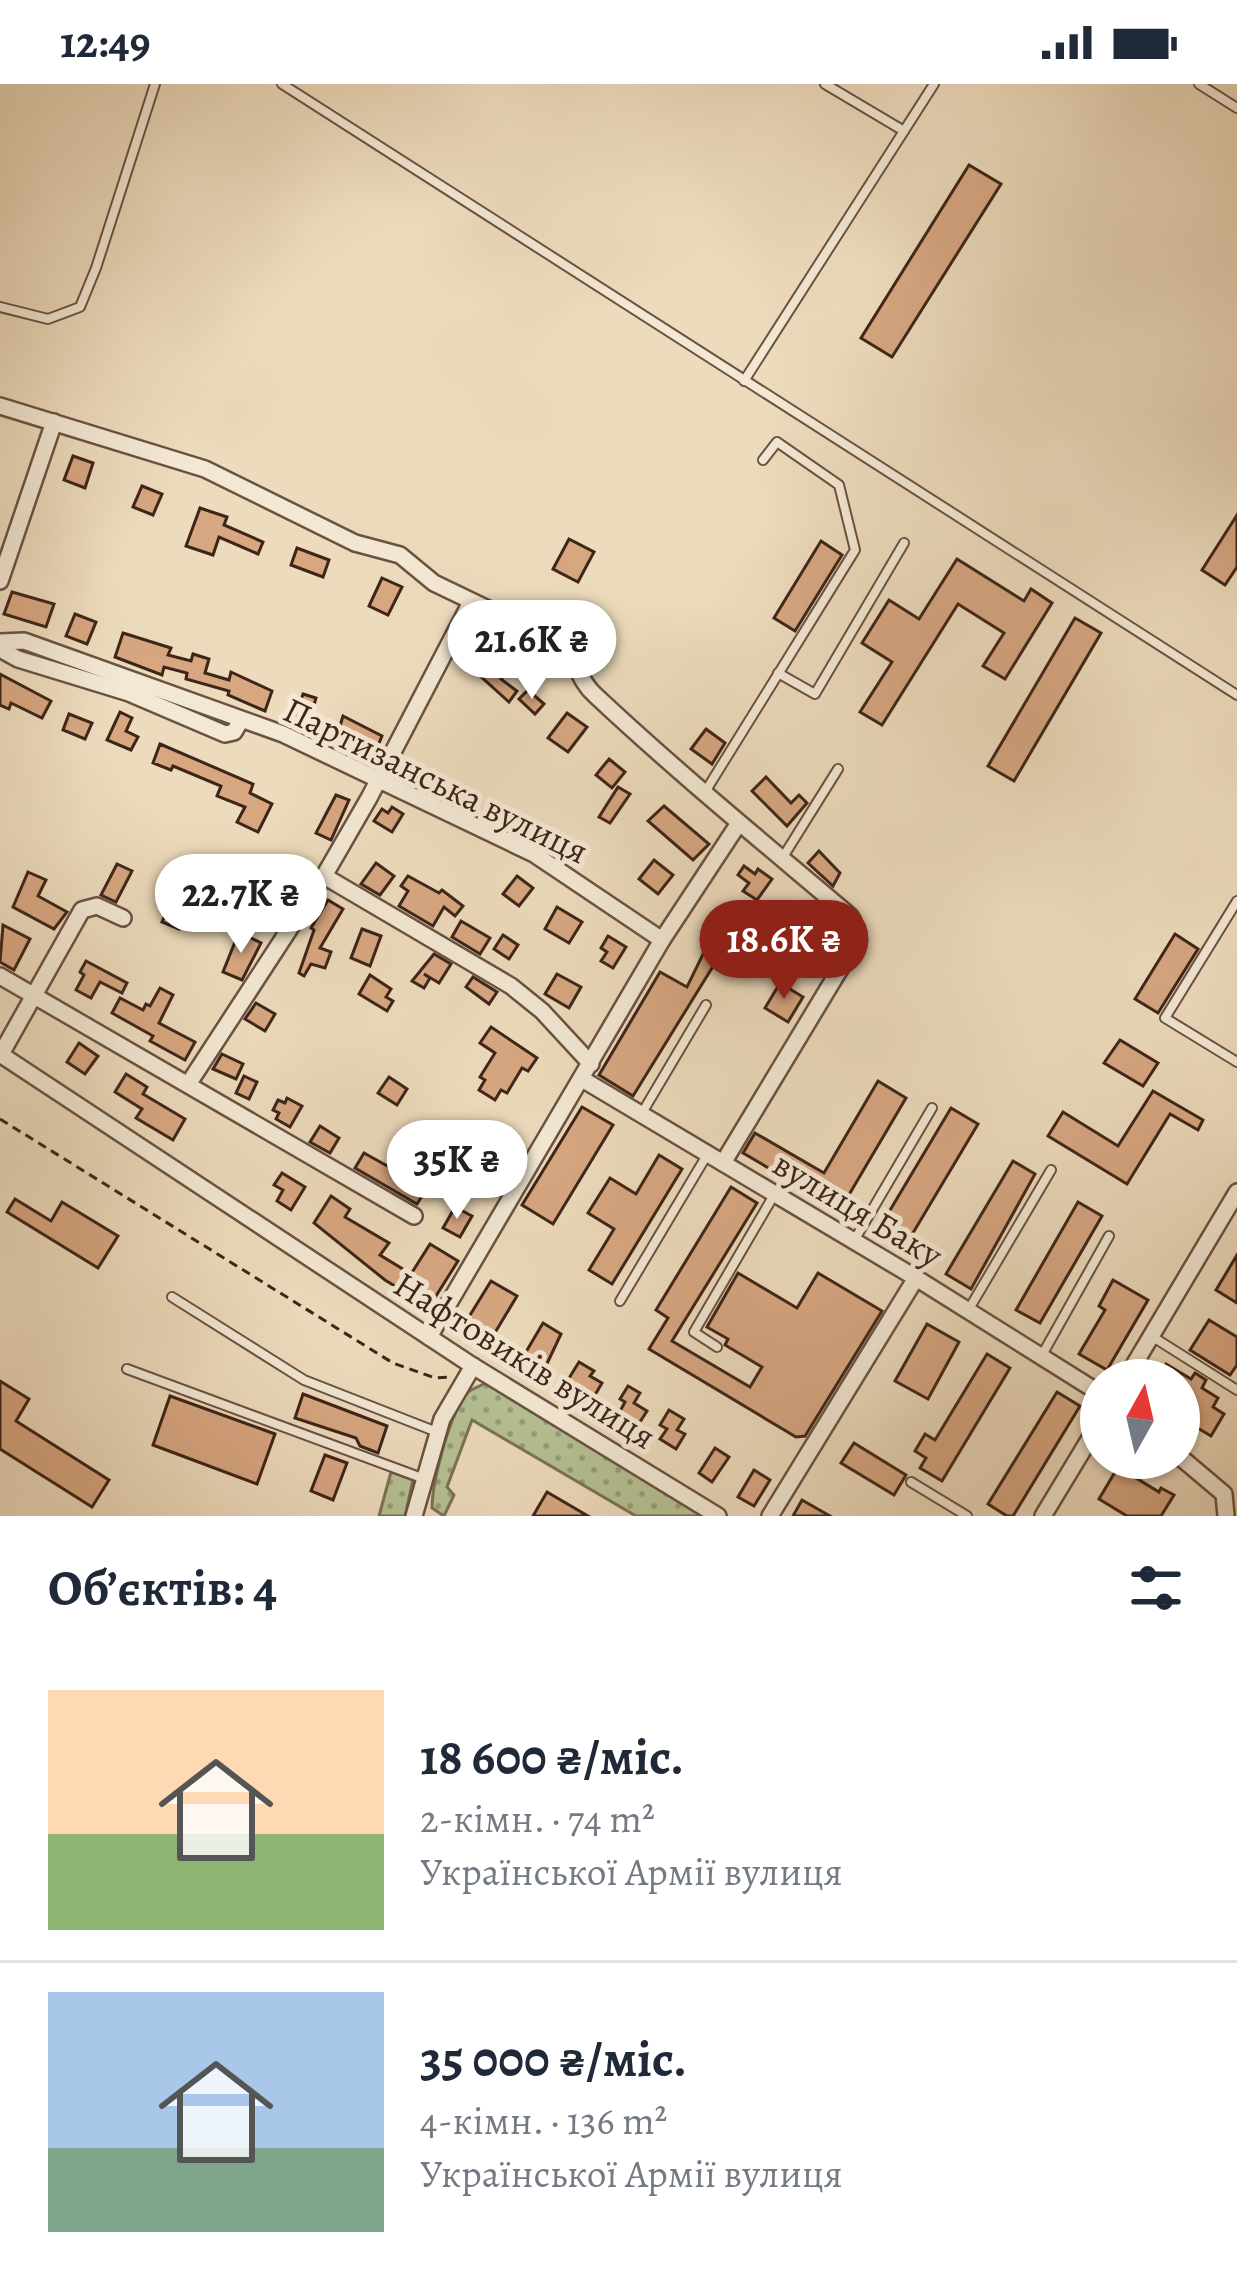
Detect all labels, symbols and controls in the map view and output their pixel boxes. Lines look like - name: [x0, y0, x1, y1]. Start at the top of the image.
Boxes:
- text: 12:49: [60, 11, 151, 73]
- pin: 21.6K ₴: [421, 600, 643, 702]
- text: 21.6K ₴: [474, 612, 590, 665]
- street label: Партизанська вулиця: [275, 685, 597, 875]
- pin: 22.7K ₴: [130, 854, 352, 956]
- text: 22.7K ₴: [182, 866, 300, 919]
- pin: 18.6K ₴: [673, 900, 895, 1002]
- text: 18.6K ₴: [726, 912, 842, 965]
- pin: 35K ₴: [373, 1120, 541, 1222]
- text: 35K ₴: [414, 1132, 500, 1185]
- street label: вулиця Баку: [764, 1139, 953, 1279]
- street label: Нафтовиків вулиця: [385, 1260, 665, 1460]
- north arrow: [1080, 1359, 1200, 1479]
- map controls: [1080, 1359, 1200, 1479]
- text: Об’єктів: 4: [48, 1553, 277, 1623]
- icon: filters: [1123, 1555, 1189, 1621]
- text: 18 600 ₴/міс.: [420, 1722, 684, 1792]
- icon: home: [144, 1738, 288, 1882]
- text: 2-кімн. · 74 m²: [420, 1792, 655, 1845]
- text: Української Армії вулиця: [420, 1845, 843, 1898]
- text: 35 000 ₴/міс.: [420, 2024, 687, 2094]
- icon: home: [144, 2040, 288, 2184]
- text: 4-кімн. · 136 m²: [420, 2094, 667, 2147]
- text: Української Армії вулиця: [420, 2147, 843, 2200]

